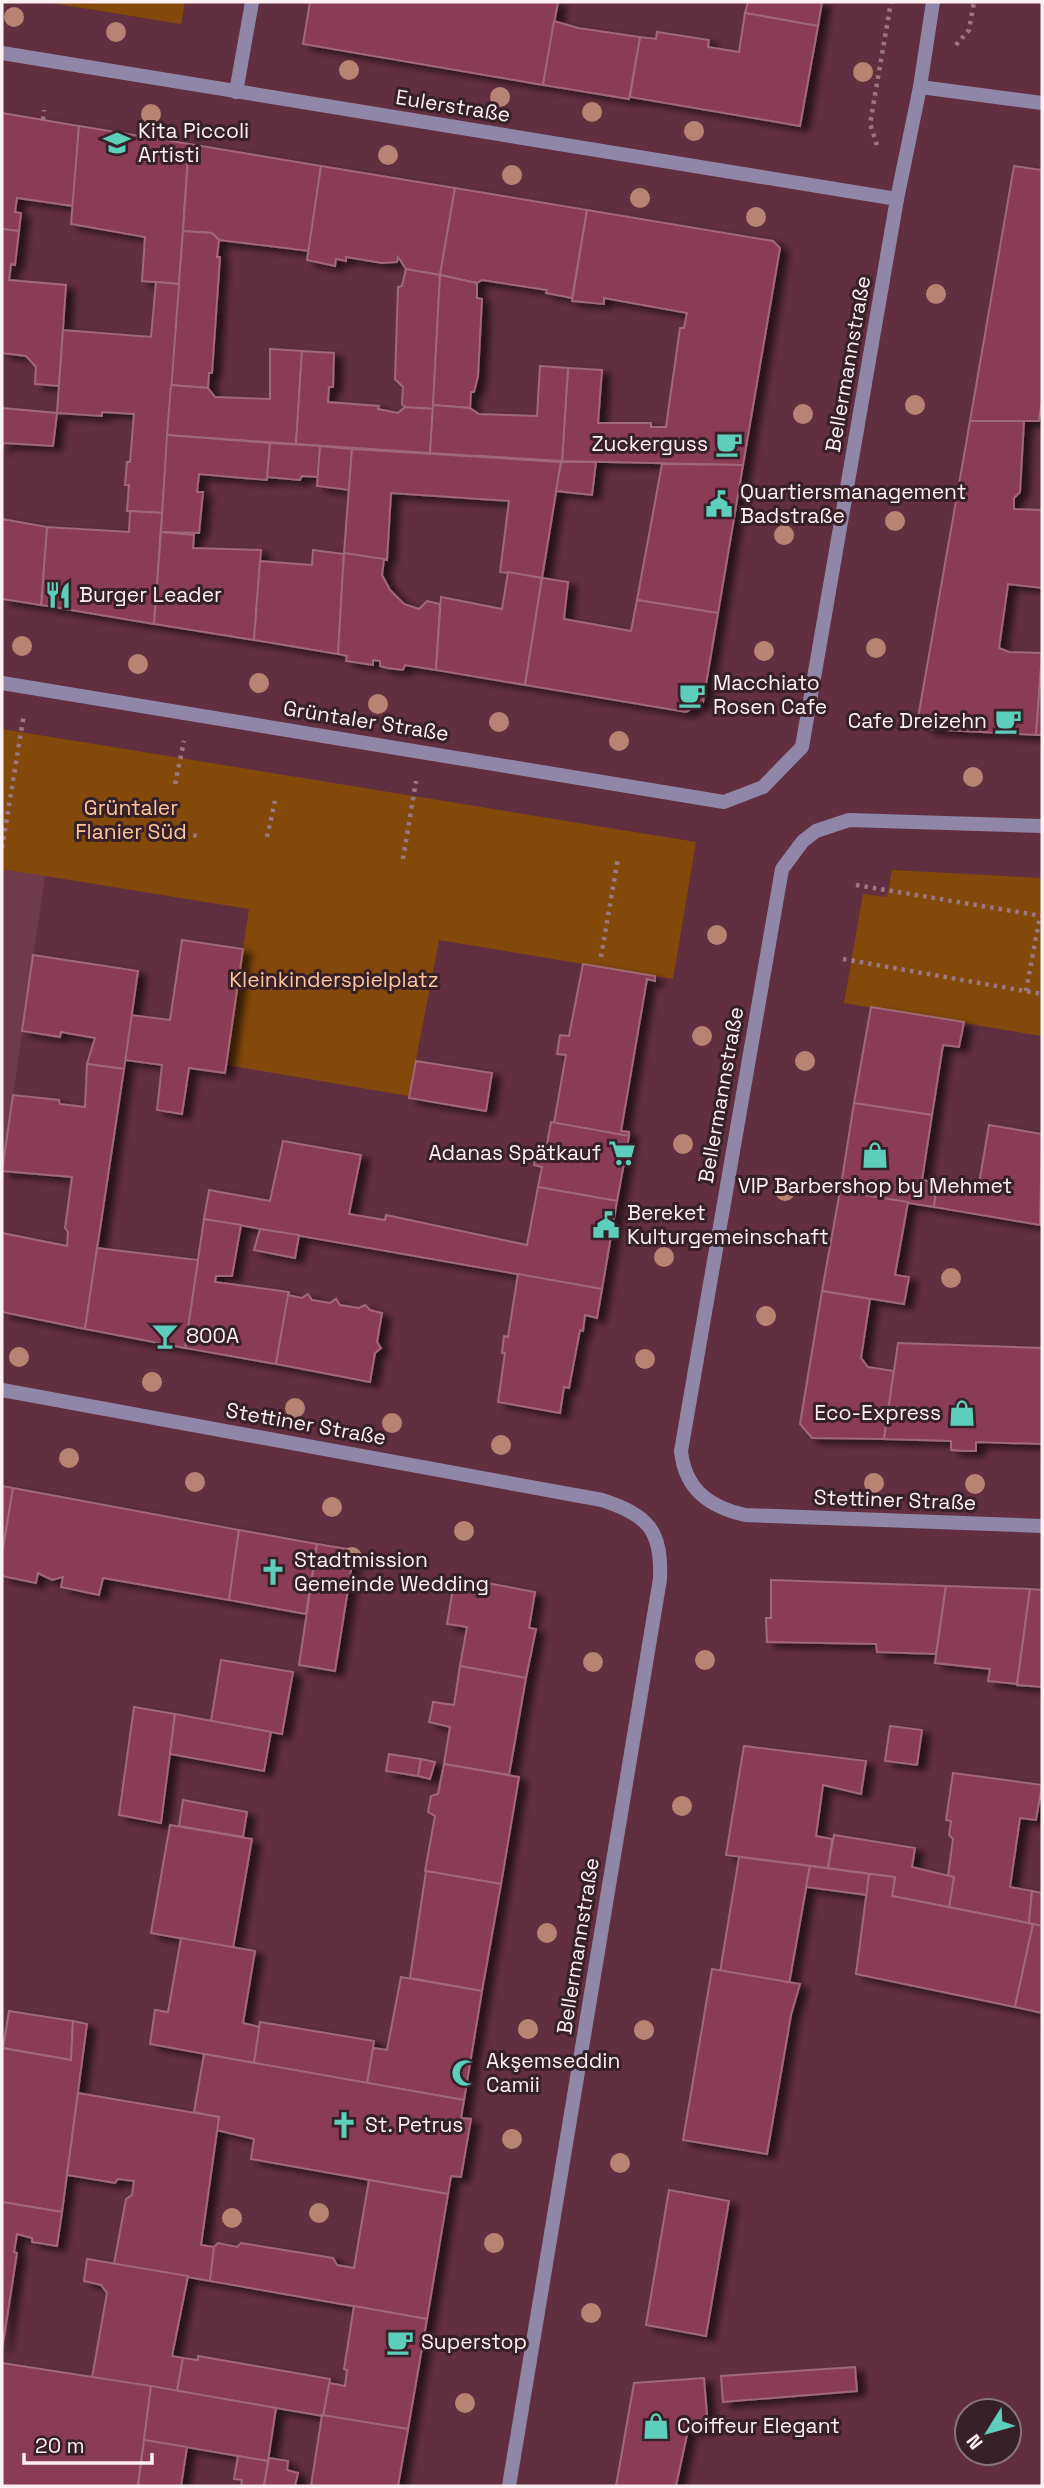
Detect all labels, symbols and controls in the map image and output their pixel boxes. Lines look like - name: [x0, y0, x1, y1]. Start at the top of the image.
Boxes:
- street label: Eulerstraße: [394, 83, 512, 128]
- place label: Kita Piccoli Artisti: [138, 117, 249, 168]
- school or university icon: Kita Piccoli Artisti: [102, 128, 132, 158]
- street label: Bellermannstraße: [819, 274, 876, 454]
- cafe icon: Zuckerguss: [714, 429, 744, 459]
- place label: Zuckerguss: [591, 430, 708, 457]
- place label: Quartiersmanagement Badstraße: [740, 478, 966, 529]
- public building icon: Quartiersmanagement Badstraße: [704, 489, 734, 519]
- restaurant icon: Burger Leader: [43, 580, 73, 610]
- place label: Burger Leader: [79, 581, 222, 608]
- place label: Macchiato Rosen Cafe: [713, 669, 827, 720]
- cafe icon: Macchiato Rosen Cafe: [677, 680, 707, 710]
- street label: Grüntaler Straße: [281, 694, 451, 747]
- cafe icon: Cafe Dreizehn: [993, 706, 1023, 736]
- place label: Cafe Dreizehn: [848, 707, 987, 734]
- park label: Grüntaler Flanier Süd: [75, 794, 187, 845]
- park label: Kleinkinderspielplatz: [229, 966, 439, 993]
- street label: Bellermannstraße: [692, 1005, 749, 1185]
- supermarket icon: Adanas Spätkauf: [607, 1138, 637, 1168]
- place label: Adanas Spätkauf: [428, 1139, 601, 1166]
- shop icon: VIP Barbershop by Mehmet: [860, 1140, 890, 1170]
- place label: VIP Barbershop by Mehmet: [738, 1172, 1012, 1199]
- place label: Bereket Kulturgemeinschaft: [627, 1199, 829, 1250]
- public building icon: Bereket Kulturgemeinschaft: [591, 1210, 621, 1240]
- bar icon: 800A: [150, 1321, 180, 1351]
- place label: 800A: [186, 1322, 239, 1349]
- street label: Stettiner Straße: [224, 1396, 388, 1451]
- shop icon: Eco-Express: [947, 1398, 977, 1428]
- place label: Eco-Express: [814, 1399, 941, 1426]
- street label: Stettiner Straße: [813, 1483, 977, 1516]
- place label: Stadtmission Gemeinde Wedding: [294, 1546, 489, 1597]
- church icon: Stadtmission Gemeinde Wedding: [258, 1557, 288, 1587]
- street label: Bellermannstraße: [550, 1856, 605, 2036]
- place label: Akşemseddin Camii: [486, 2047, 620, 2098]
- mosque icon: Akşemseddin Camii: [450, 2058, 480, 2088]
- church icon: St. Petrus: [329, 2110, 359, 2140]
- place label: St. Petrus: [365, 2111, 463, 2138]
- cafe icon: Superstop: [385, 2327, 415, 2357]
- place label: Superstop: [421, 2328, 527, 2355]
- north arrow: [953, 2397, 1023, 2467]
- shop icon: Coiffeur Elegant: [641, 2411, 671, 2441]
- place label: Coiffeur Elegant: [677, 2412, 840, 2439]
- scale bar: [24, 2422, 152, 2466]
- text: N: [961, 2429, 989, 2455]
- text: 20 m: [35, 2432, 85, 2459]

